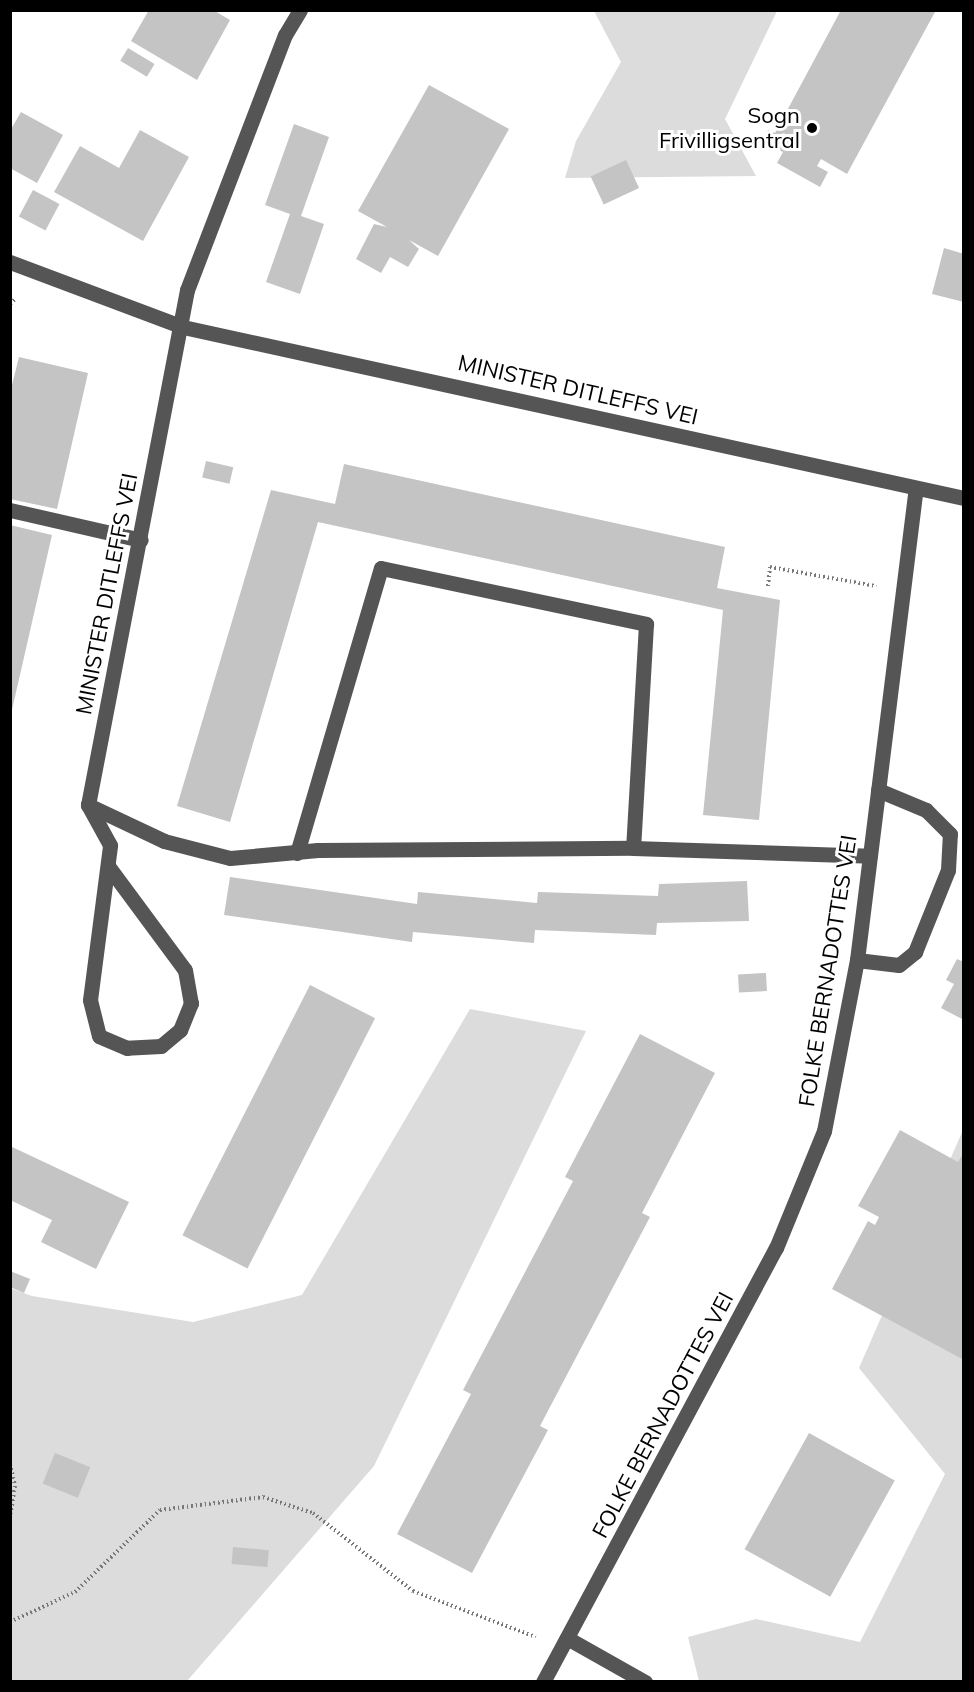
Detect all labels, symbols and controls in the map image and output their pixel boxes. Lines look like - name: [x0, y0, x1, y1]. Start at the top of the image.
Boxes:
- place label: Sogn Frivilligsentral: [659, 102, 800, 154]
- marker: Sogn Frivilligsentral: [805, 121, 819, 135]
- street label: MINISTER DITLEFFS VEI: [456, 350, 700, 430]
- street label: MINISTER DITLEFFS VEI: [71, 471, 143, 717]
- street label: FOLKE BERNADOTTES VEI: [793, 833, 863, 1109]
- street label: FOLKE BERNADOTTES VEI: [587, 1288, 739, 1542]

